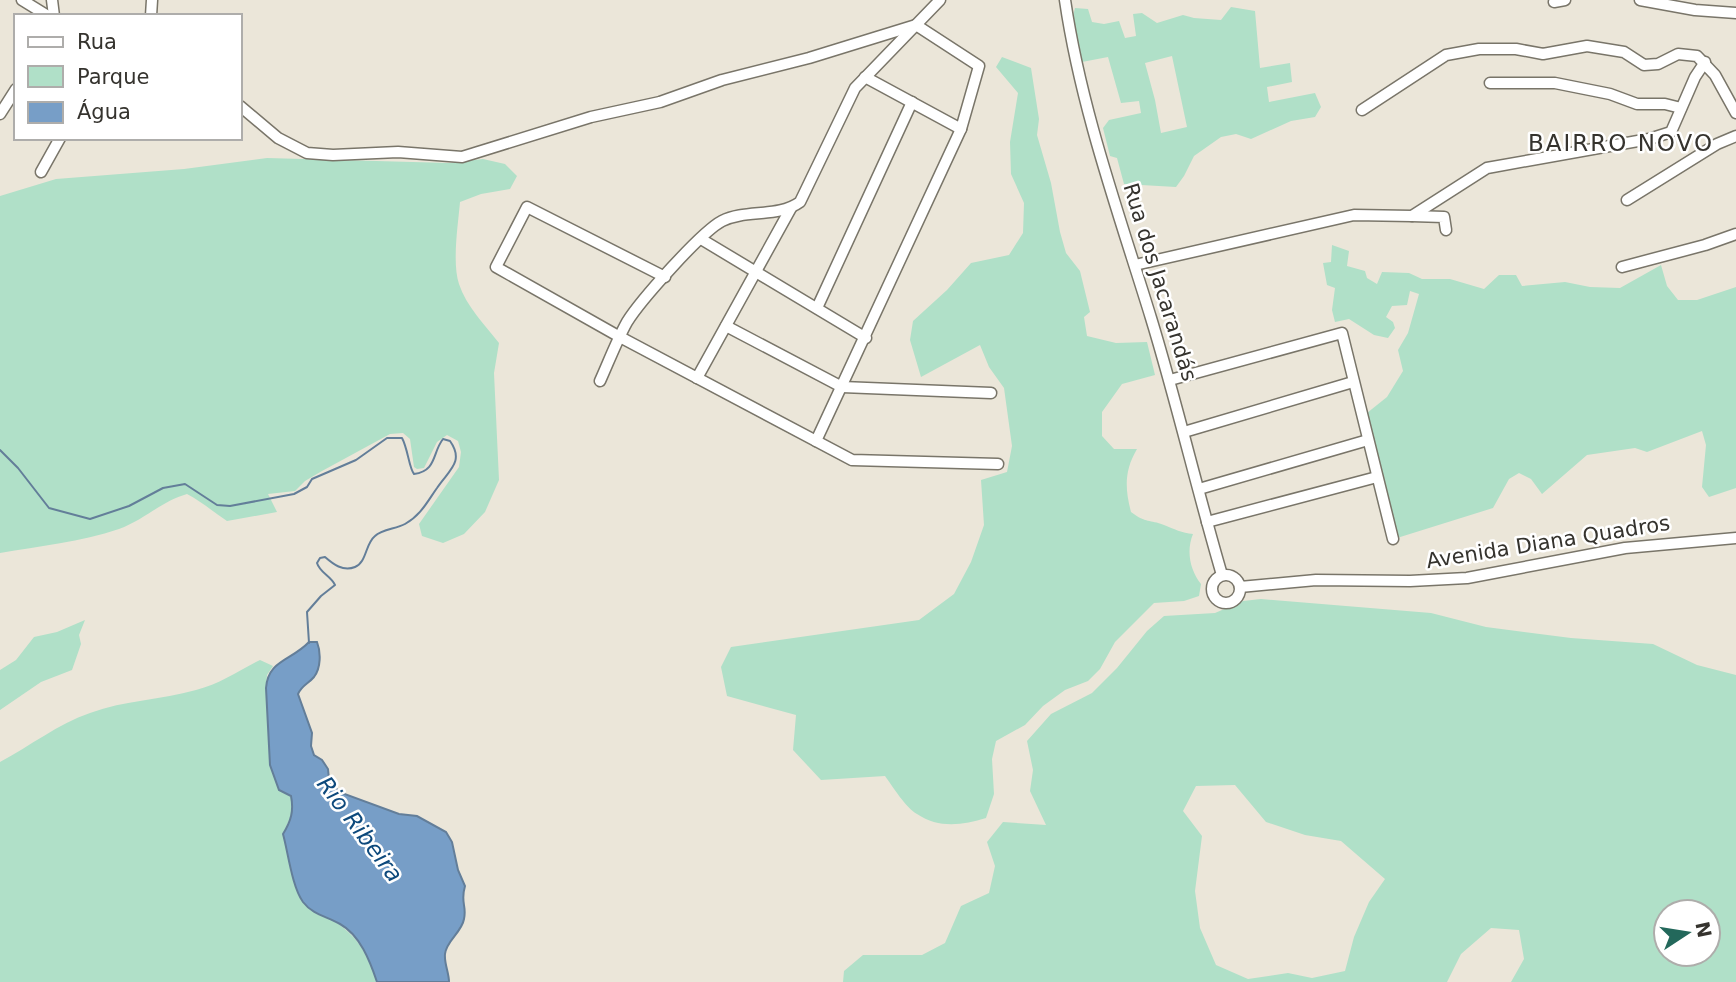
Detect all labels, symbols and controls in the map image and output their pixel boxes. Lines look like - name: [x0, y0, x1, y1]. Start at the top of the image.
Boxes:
- legend: [14, 14, 242, 140]
- text: Rua: [77, 30, 117, 54]
- text: Parque: [77, 65, 149, 89]
- text: Água: [77, 99, 131, 124]
- district label: BAIRRO NOVO: [1528, 130, 1714, 156]
- street label: Rua dos Jacarandás: [1118, 180, 1202, 384]
- street label: Avenida Diana Quadros: [1425, 511, 1671, 573]
- water label: Rio Ribeira: [312, 771, 408, 887]
- north arrow: [1652, 898, 1722, 968]
- text: N: [1691, 919, 1716, 940]

